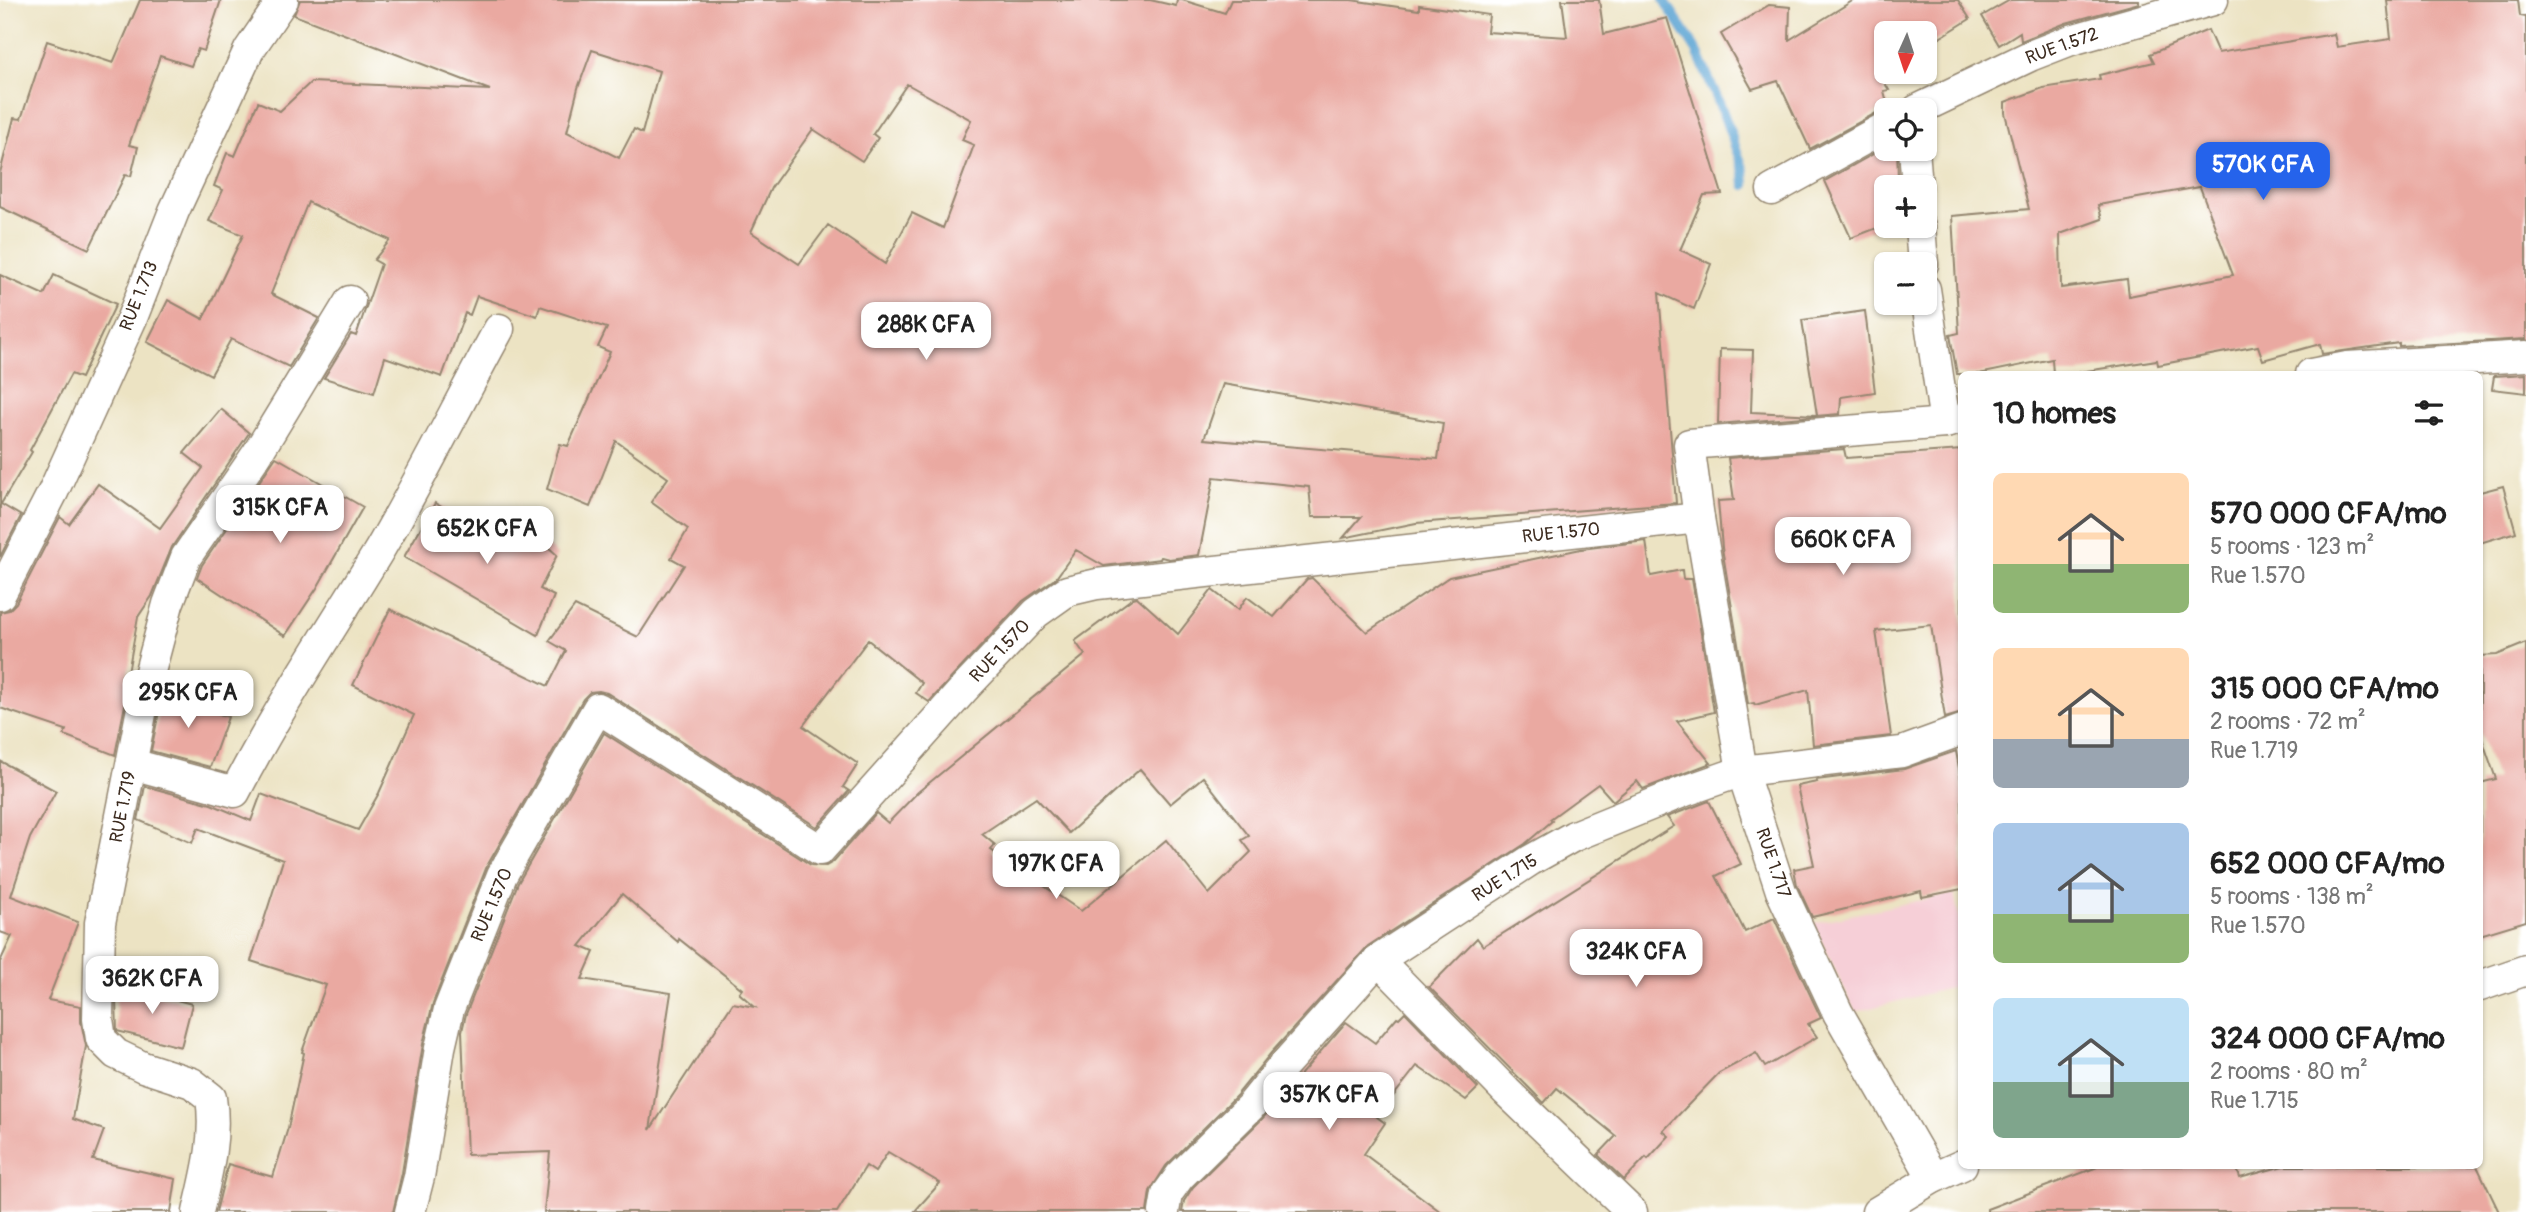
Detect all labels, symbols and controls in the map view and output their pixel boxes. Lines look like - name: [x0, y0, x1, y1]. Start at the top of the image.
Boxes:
- north arrow: [1874, 21, 1937, 84]
- map controls: [1874, 21, 1937, 315]
- street label: RUE 1.572: [2022, 22, 2102, 70]
- button: locate: [1874, 98, 1937, 161]
- pin: 570K CFA: [2191, 142, 2335, 202]
- text: 570K CFA: [2212, 150, 2314, 179]
- button: +: [1874, 175, 1937, 238]
- button: −: [1874, 252, 1937, 315]
- street label: RUE 1.713: [115, 258, 163, 334]
- pin: 288K CFA: [854, 302, 998, 362]
- text: 288K CFA: [877, 310, 975, 339]
- icon: filters: [2410, 394, 2448, 432]
- text: 10 homes: [1993, 395, 2116, 432]
- pin: 315K CFA: [208, 486, 352, 545]
- text: 315K CFA: [232, 493, 328, 522]
- text: 570 000 CFA/mo: [2210, 495, 2447, 532]
- icon: home: [2049, 501, 2133, 585]
- pin: 652K CFA: [415, 506, 559, 566]
- text: 652K CFA: [437, 514, 537, 543]
- street label: RUE 1.570: [1521, 517, 1601, 549]
- pin: 660K CFA: [1771, 518, 1915, 577]
- text: 660K CFA: [1791, 525, 1895, 554]
- text: 5 rooms · 123 m²: [2210, 532, 2374, 561]
- text: Rue 1.570: [2210, 561, 2306, 590]
- street label: RUE 1.570: [965, 615, 1035, 687]
- pin: 295K CFA: [116, 670, 260, 730]
- text: 315 000 CFA/mo: [2210, 670, 2439, 707]
- icon: home: [2049, 676, 2133, 760]
- text: 295K CFA: [139, 678, 238, 707]
- text: 2 rooms · 72 m²: [2210, 707, 2366, 736]
- text: Rue 1.719: [2210, 736, 2298, 765]
- street label: RUE 1.719: [105, 769, 141, 845]
- street label: RUE 1.717: [1750, 825, 1796, 902]
- pin: 197K CFA: [984, 842, 1128, 901]
- text: 652 000 CFA/mo: [2210, 845, 2445, 882]
- text: 197K CFA: [1009, 849, 1103, 878]
- street label: RUE 1.715: [1468, 849, 1542, 907]
- icon: home: [2049, 851, 2133, 935]
- street label: RUE 1.570: [466, 865, 518, 945]
- text: 5 rooms · 138 m²: [2210, 882, 2374, 911]
- text: Rue 1.570: [2210, 911, 2306, 940]
- pin: 324K CFA: [1564, 930, 1708, 989]
- text: 324K CFA: [1586, 937, 1686, 966]
- pin: 362K CFA: [80, 956, 224, 1016]
- text: 362K CFA: [102, 964, 202, 993]
- text: 324 000 CFA/mo: [2210, 1020, 2445, 1057]
- icon: home: [2049, 1026, 2133, 1110]
- text: 2 rooms · 80 m²: [2210, 1057, 2368, 1086]
- pin: 357K CFA: [1257, 1072, 1401, 1132]
- text: 357K CFA: [1279, 1080, 1379, 1109]
- text: Rue 1.715: [2210, 1086, 2299, 1115]

